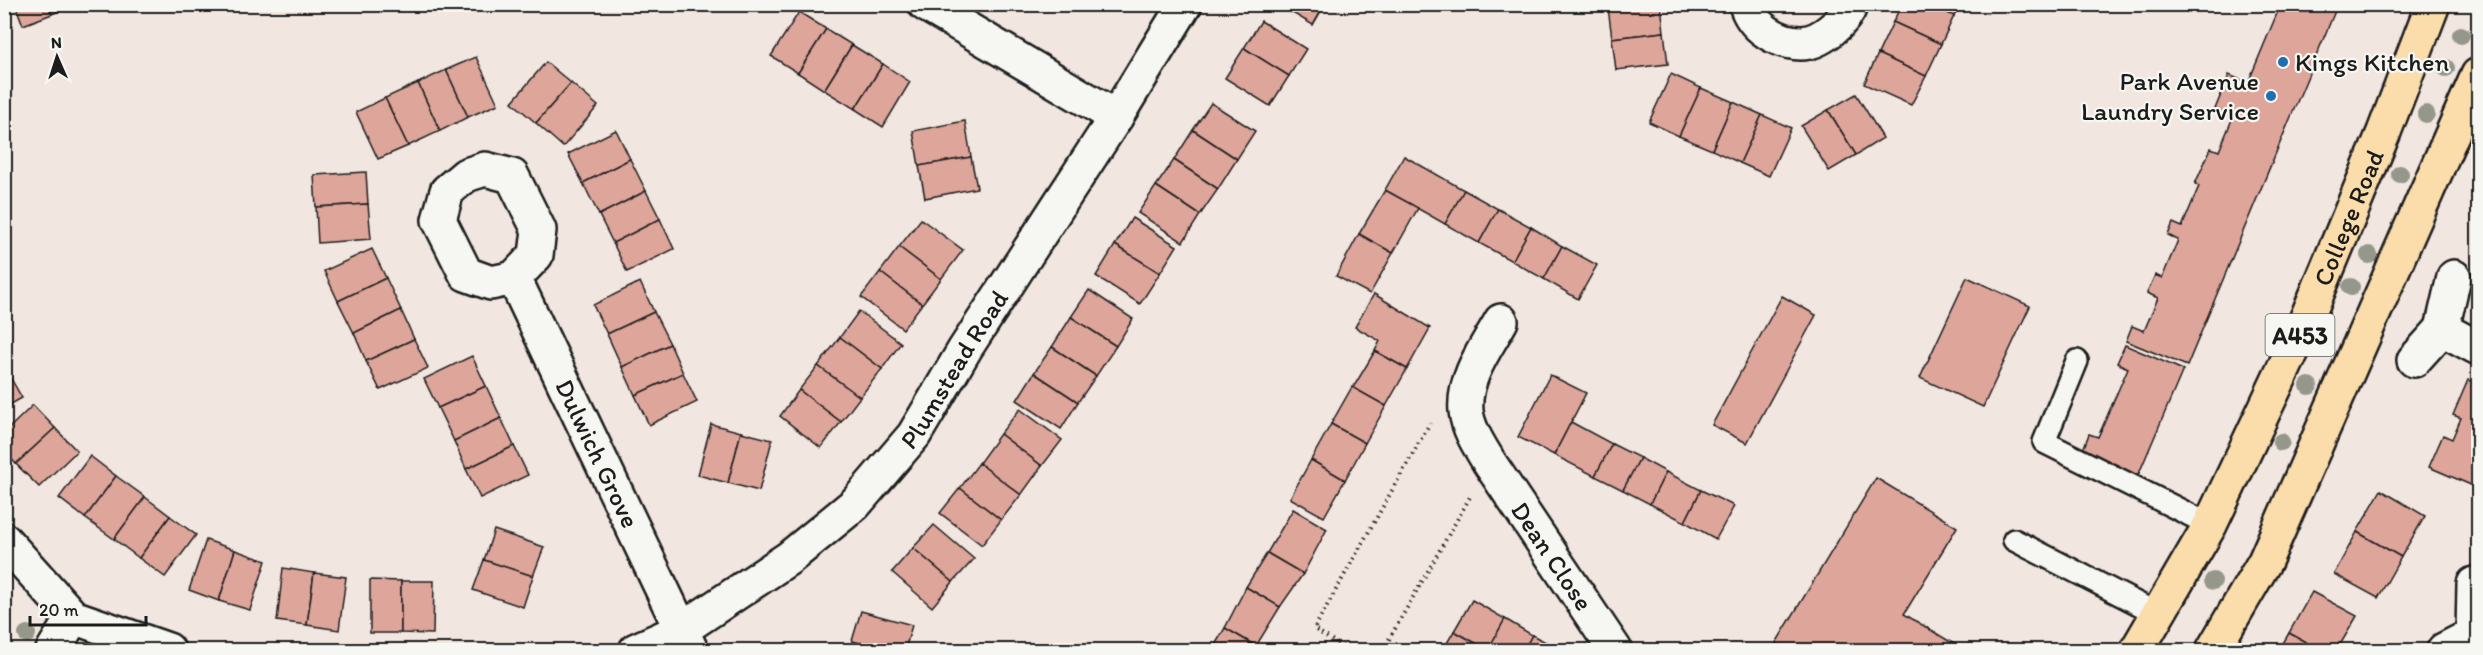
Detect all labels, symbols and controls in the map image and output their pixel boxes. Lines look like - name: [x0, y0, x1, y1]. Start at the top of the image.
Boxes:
- north arrow: [27, 27, 87, 87]
- text: N: [50, 33, 62, 52]
- place label: Kings Kitchen: [2295, 46, 2450, 78]
- marker: Kings Kitchen: [2276, 55, 2290, 69]
- place label: Park Avenue Laundry Service: [2081, 65, 2259, 127]
- marker: Park Avenue Laundry Service: [2264, 89, 2278, 103]
- street label: College Road: [2306, 144, 2391, 291]
- street label: Plumstead Road: [893, 284, 1015, 456]
- road number: A453: [2266, 314, 2334, 356]
- street label: Dulwich Grove: [549, 374, 647, 533]
- street label: Dean Close: [1504, 496, 1600, 617]
- scale bar: [30, 589, 146, 627]
- text: 20 m: [39, 599, 79, 621]

